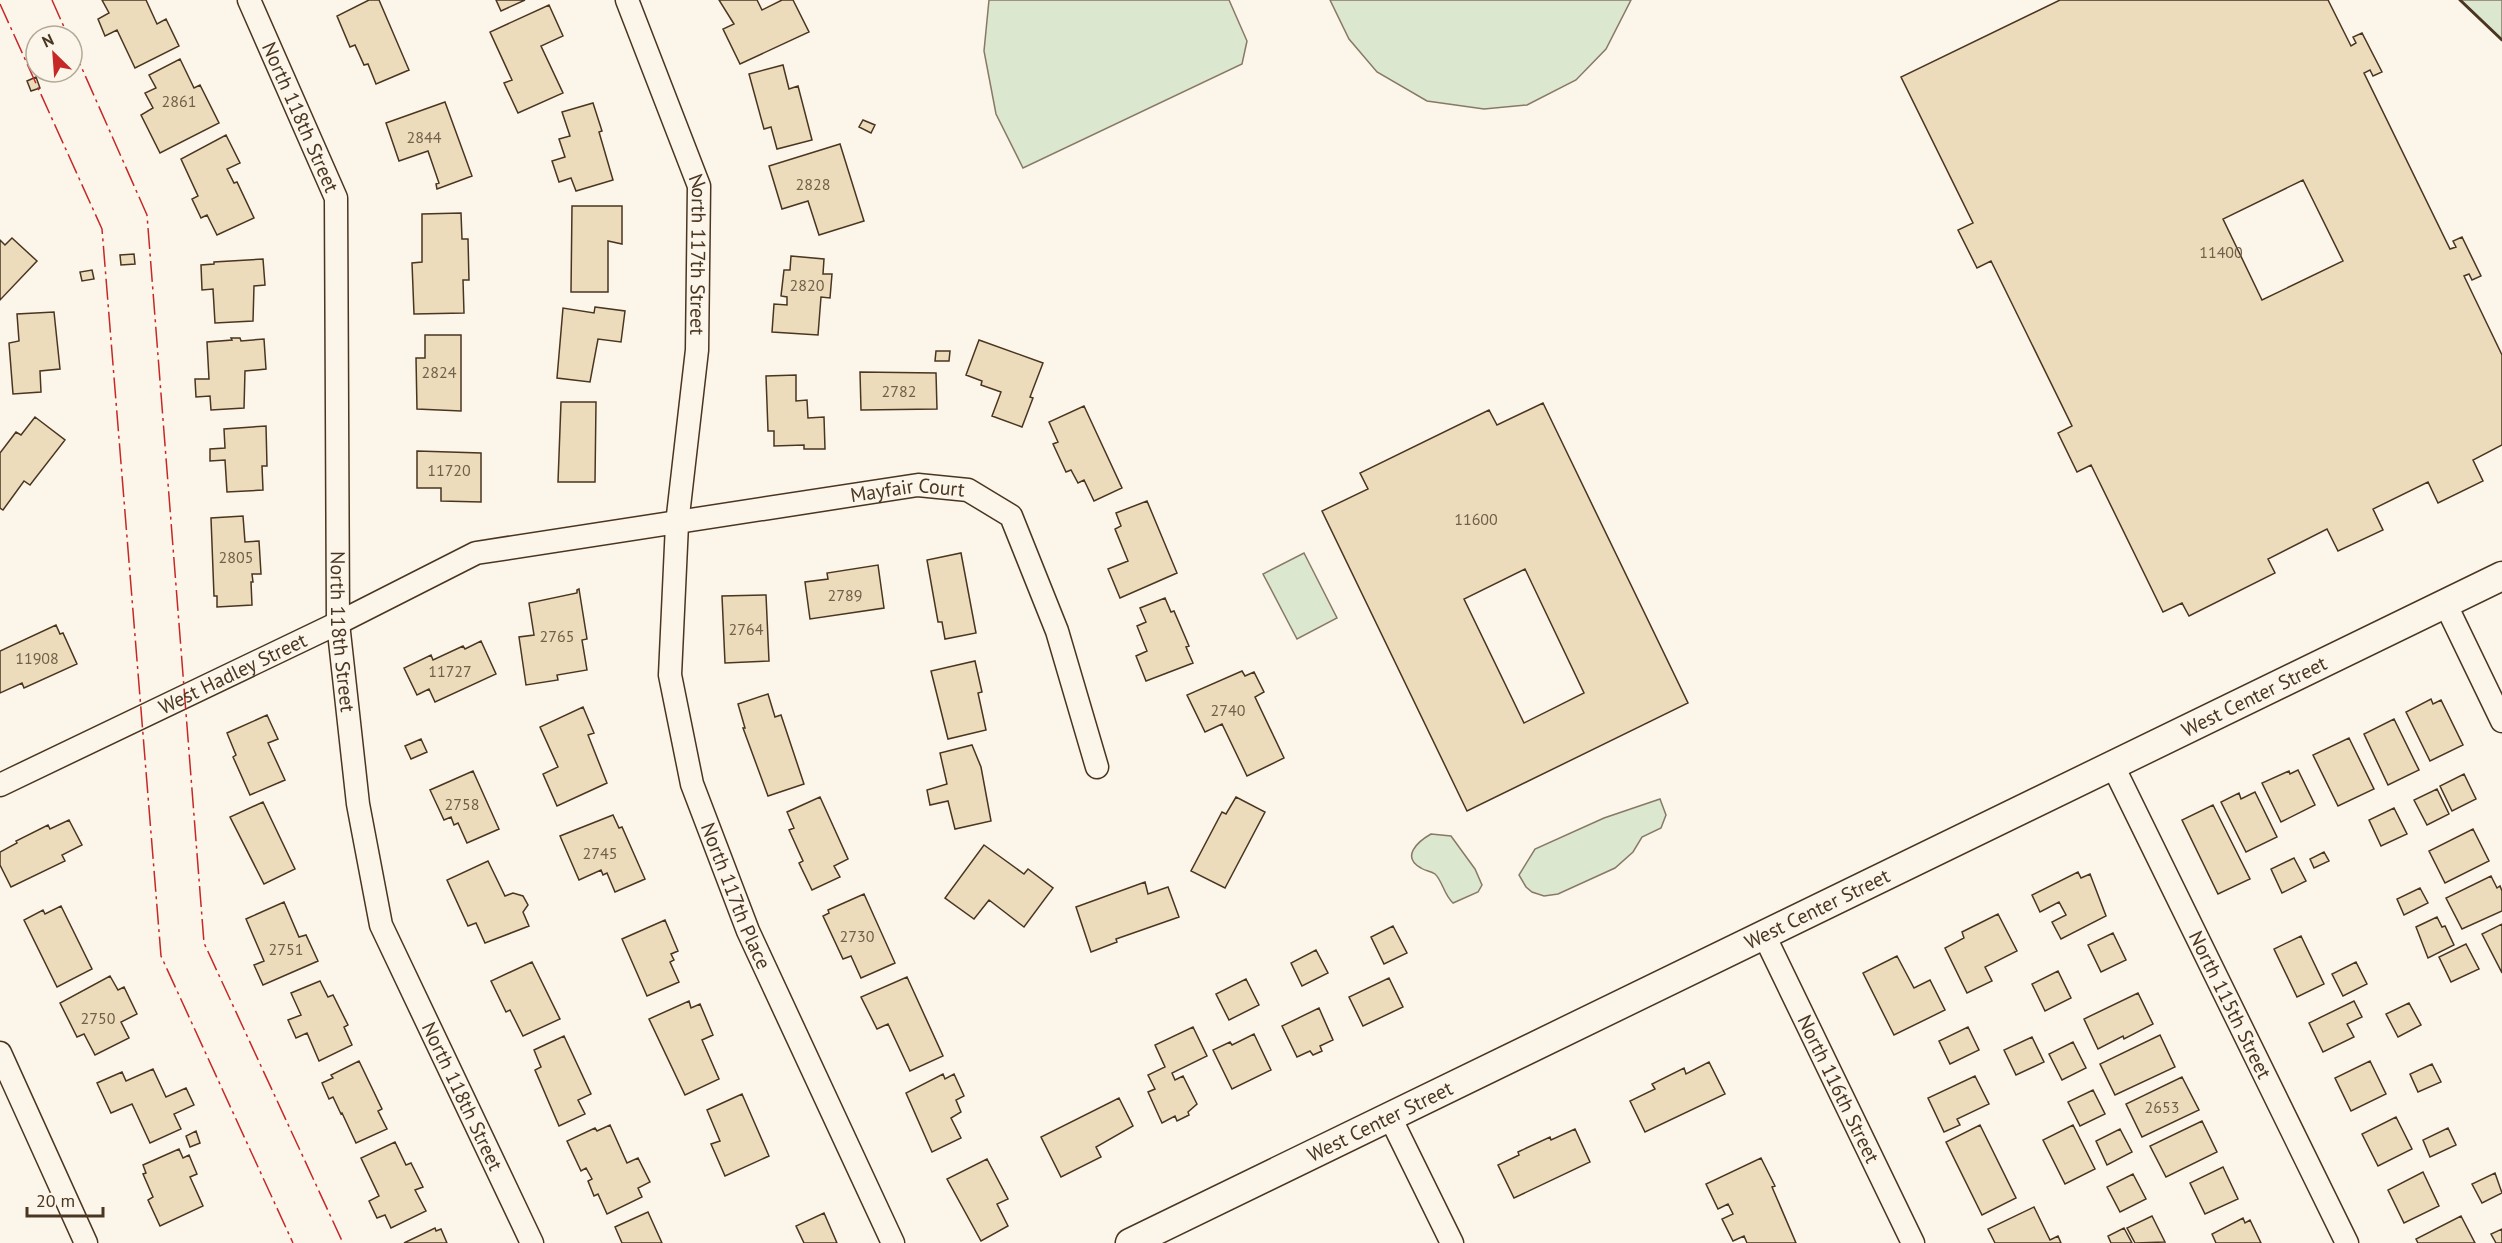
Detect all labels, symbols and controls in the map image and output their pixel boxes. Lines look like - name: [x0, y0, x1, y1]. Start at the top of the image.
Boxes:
- north arrow: [24, 24, 84, 84]
- text: N: [39, 29, 57, 52]
- street label: North 118th Street: [256, 38, 345, 197]
- house number: 2861: [162, 91, 196, 111]
- house number: 2844: [407, 127, 442, 147]
- street label: North 117th Street: [683, 170, 712, 335]
- house number: 2828: [796, 174, 830, 194]
- house number: 11400: [2199, 242, 2243, 262]
- house number: 2820: [790, 275, 825, 295]
- house number: 2824: [422, 362, 457, 382]
- house number: 2782: [882, 381, 916, 401]
- house number: 11720: [427, 460, 471, 480]
- street label: Mayfair Court: [848, 472, 966, 508]
- house number: 11600: [1454, 509, 1498, 529]
- house number: 2805: [219, 547, 253, 567]
- street label: North 118th Street: [325, 551, 361, 714]
- house number: 2789: [828, 585, 862, 605]
- house number: 2764: [729, 619, 764, 639]
- house number: 2765: [540, 626, 574, 646]
- street label: West Hadley Street: [154, 627, 311, 720]
- house number: 11908: [15, 648, 59, 668]
- street label: West Center Street: [2177, 650, 2331, 743]
- house number: 11727: [428, 661, 472, 681]
- house number: 2740: [1211, 700, 1246, 720]
- house number: 2758: [445, 794, 479, 814]
- street label: North 117th Place: [695, 819, 777, 973]
- house number: 2745: [583, 843, 617, 863]
- street label: West Center Street: [1740, 863, 1894, 955]
- house number: 2730: [840, 926, 875, 946]
- street label: North 115th Street: [2183, 927, 2278, 1083]
- house number: 2751: [269, 939, 303, 959]
- house number: 2750: [81, 1008, 116, 1028]
- street label: North 116th Street: [1792, 1011, 1885, 1168]
- street label: North 118th Street: [416, 1018, 509, 1175]
- street label: West Center Street: [1303, 1075, 1457, 1168]
- house number: 2653: [2145, 1097, 2179, 1117]
- scale bar: [27, 1180, 104, 1218]
- text: 20 m: [36, 1189, 75, 1212]

